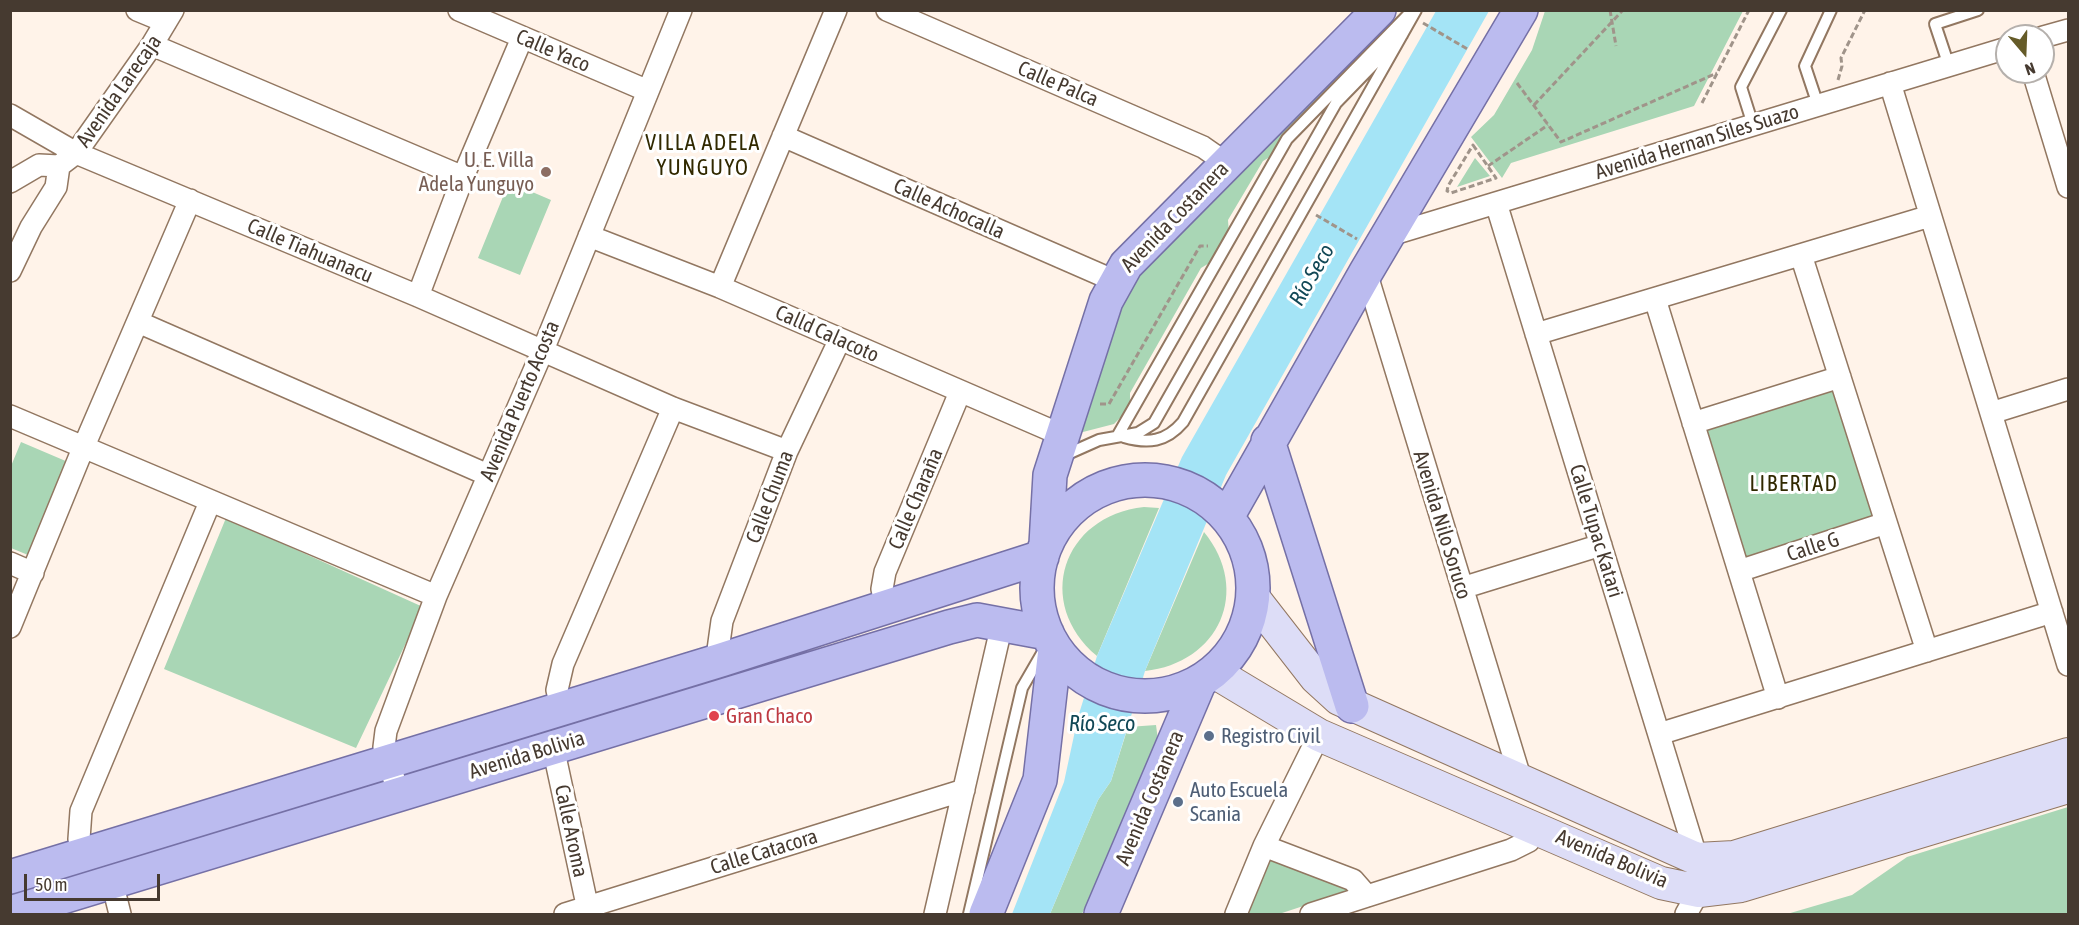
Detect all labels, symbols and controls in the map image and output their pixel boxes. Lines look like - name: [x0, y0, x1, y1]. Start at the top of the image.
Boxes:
- street label: Calle Yaco: [512, 24, 594, 78]
- north arrow: [1995, 24, 2055, 84]
- street label: Avenida Larecaja: [71, 30, 167, 152]
- street label: Calle Palca: [1014, 56, 1102, 112]
- text: N: [2023, 59, 2038, 79]
- street label: Avenida Hernan Siles Suazo: [1592, 99, 1802, 185]
- district label: VILLA ADELA YUNGUYO: [645, 130, 761, 182]
- place label: U. E. Villa Adela Yunguyo: [419, 147, 534, 197]
- street label: Avenida Costanera: [1116, 157, 1234, 277]
- marker: U. E. Villa Adela Yunguyo: [539, 165, 553, 179]
- street label: Calle Achocalla: [889, 173, 1009, 245]
- street label: Calle Tiahuanacu: [243, 213, 377, 289]
- water label: Río Seco: [1284, 240, 1340, 310]
- street label: Calld Calacoto: [771, 300, 883, 368]
- street label: Avenida Puerto Acosta: [475, 317, 565, 485]
- street label: Calle Charaña: [883, 445, 949, 553]
- street label: Calle Chuma: [741, 447, 799, 547]
- street label: Avenida Nilo Soruco: [1407, 448, 1477, 602]
- street label: Calle Tupac Katari: [1564, 461, 1628, 601]
- district label: LIBERTAD: [1750, 471, 1838, 497]
- street label: Calle G: [1784, 527, 1842, 567]
- place label: Gran Chaco: [726, 703, 813, 729]
- marker: Gran Chaco: [707, 709, 721, 723]
- water label: Río Seco: [1069, 711, 1135, 737]
- place label: Registro Civil: [1221, 723, 1321, 749]
- street label: Avenida Bolivia: [466, 726, 588, 784]
- street label: Avenida Costanera: [1110, 727, 1190, 869]
- marker: Registro Civil: [1202, 729, 1216, 743]
- place label: Auto Escuela Scania: [1190, 777, 1288, 827]
- street label: Calle Aroma: [549, 783, 593, 879]
- marker: Auto Escuela Scania: [1171, 795, 1185, 809]
- street label: Calle Catacora: [707, 824, 821, 880]
- street label: Avenida Bolivia: [1552, 824, 1672, 894]
- scale bar: [27, 862, 164, 900]
- text: 50 m: [35, 874, 67, 895]

